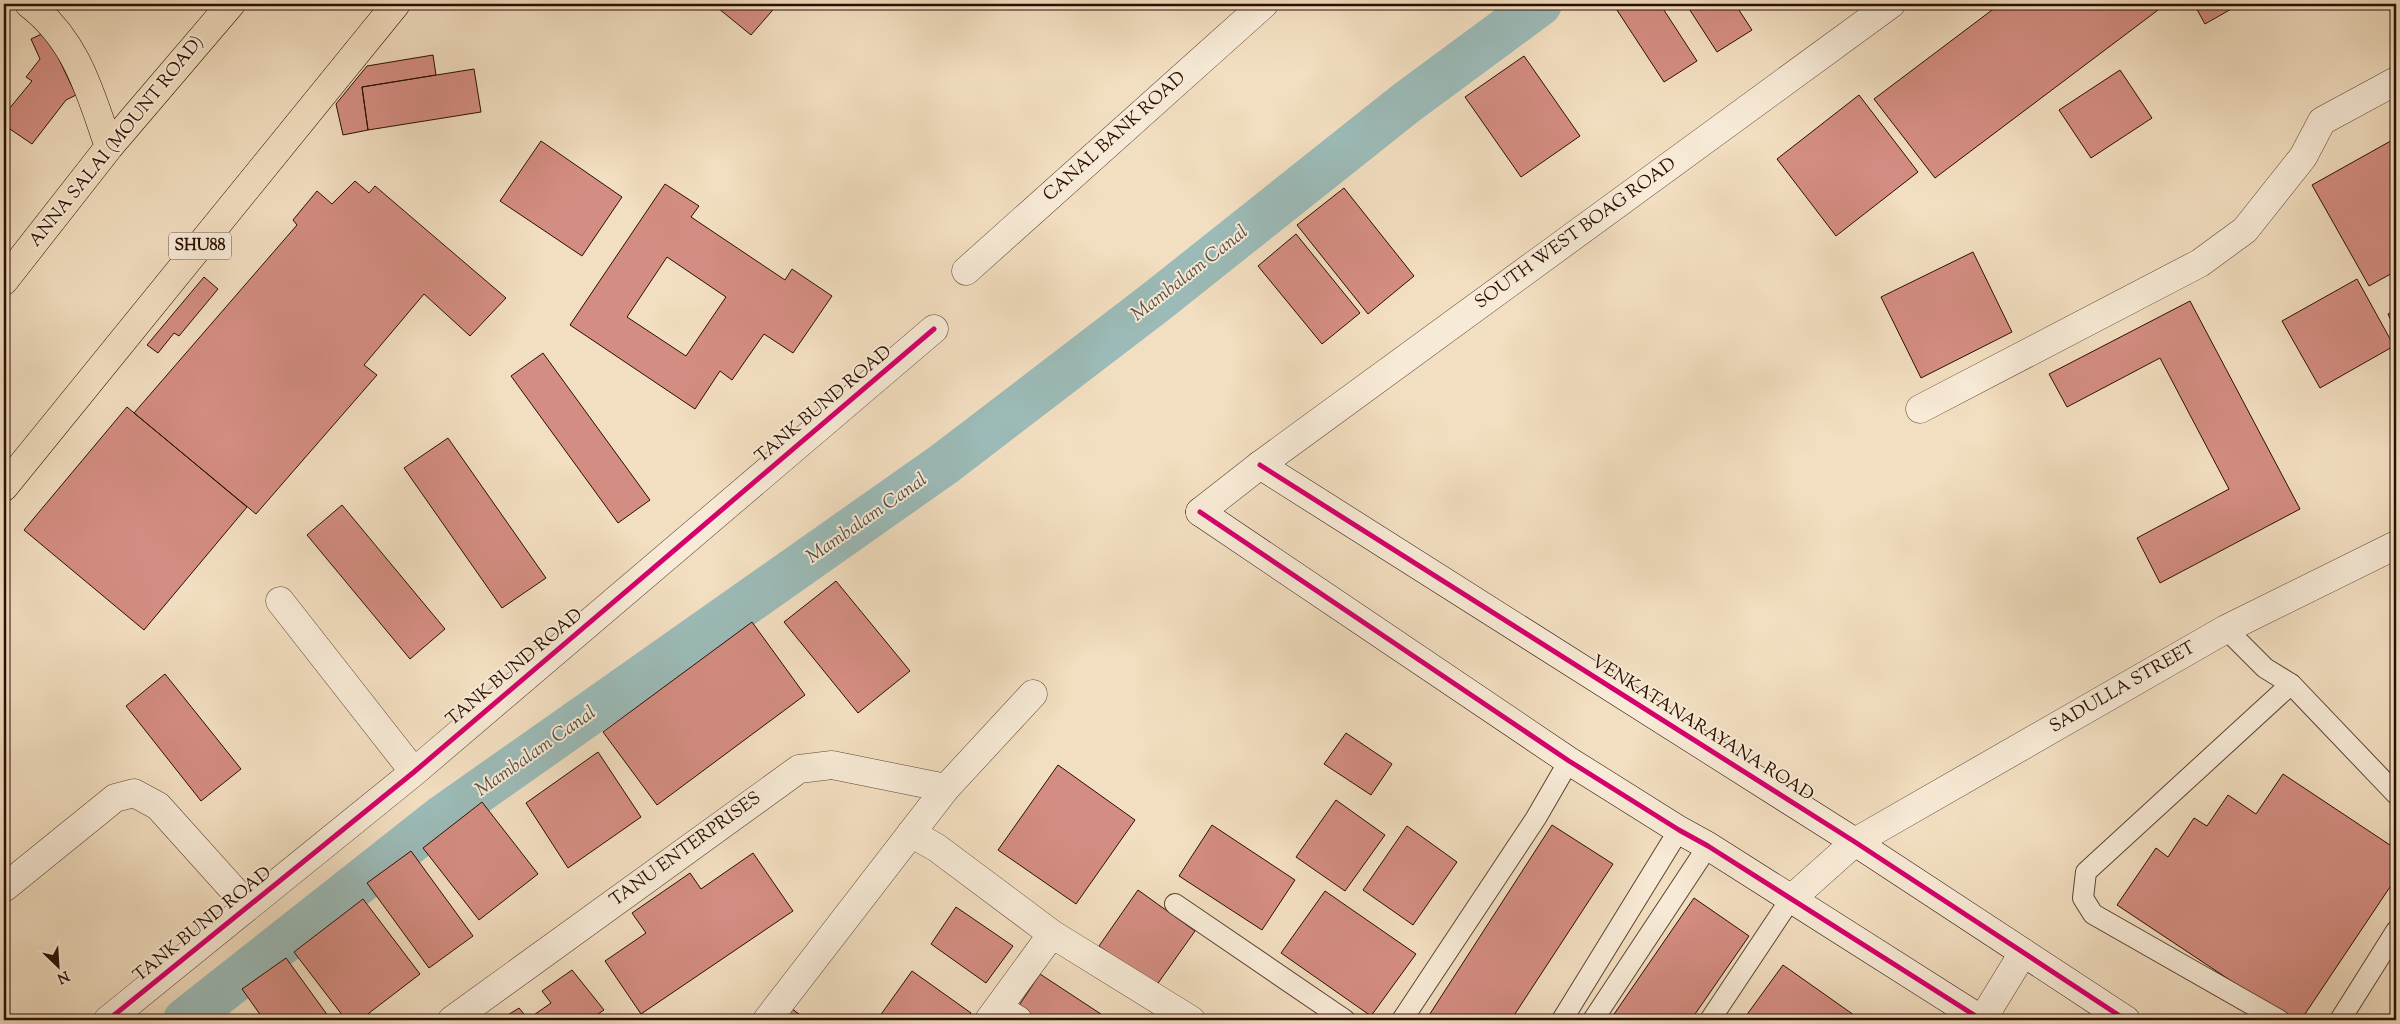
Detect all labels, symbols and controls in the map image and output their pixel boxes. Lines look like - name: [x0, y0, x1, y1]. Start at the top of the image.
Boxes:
- street label: ANNA SALAI (MOUNT ROAD): [23, 31, 211, 253]
- street label: CANAL BANK ROAD: [1038, 66, 1192, 208]
- street label: SOUTH WEST BOAG ROAD: [1470, 152, 1682, 316]
- water label: Mambalam Canal: [1126, 220, 1254, 328]
- road number: SHU88: [169, 232, 231, 260]
- street label: TANK BUND ROAD: [750, 340, 898, 470]
- water label: Mambalam Canal: [801, 467, 933, 571]
- street label: TANK BUND ROAD: [441, 603, 589, 733]
- street label: SADULLA STREET: [2045, 635, 2201, 740]
- street label: VENKATANARAYANA ROAD: [1586, 650, 1818, 808]
- water label: Mambalam Canal: [470, 700, 602, 804]
- street label: TANU ENTERPRISES: [605, 786, 767, 914]
- street label: TANK BUND ROAD: [128, 861, 278, 989]
- north arrow: [32, 942, 82, 992]
- text: N: [53, 965, 72, 987]

